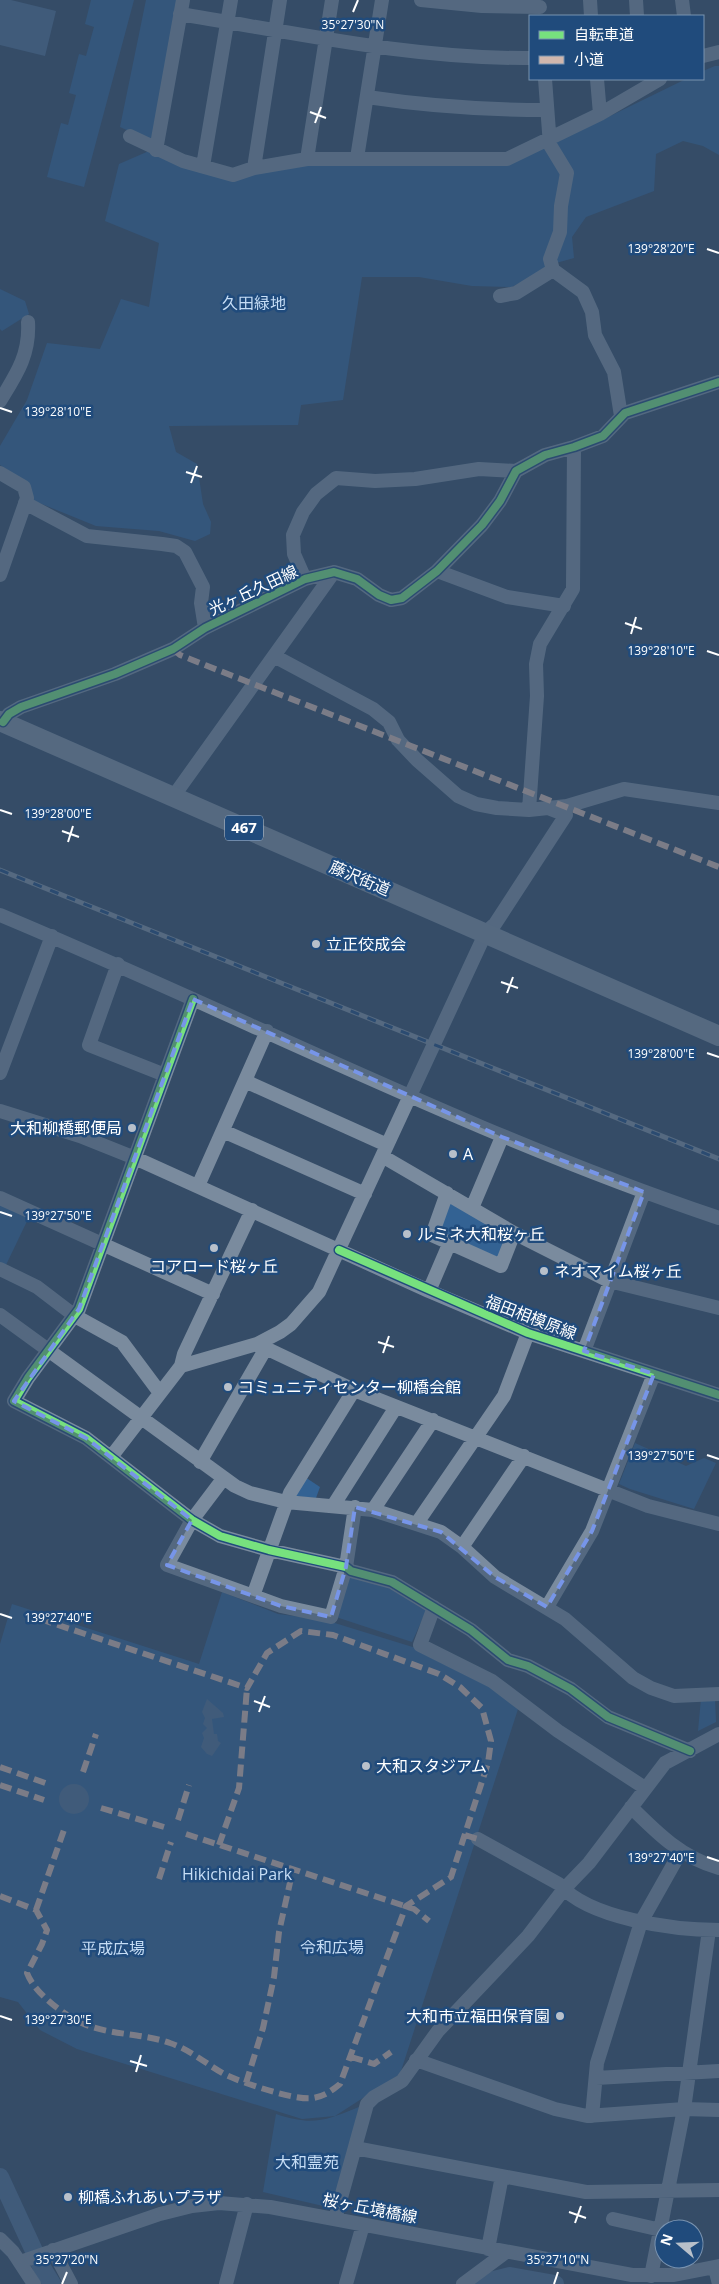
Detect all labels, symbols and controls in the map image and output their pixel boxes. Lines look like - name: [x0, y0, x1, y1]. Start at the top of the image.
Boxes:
- legend: [529, 15, 704, 80]
- text: 35°27'30"N: [322, 16, 384, 33]
- text: 自転車道: [574, 24, 634, 44]
- text: 小道: [574, 49, 604, 69]
- text: 139°28'20"E: [627, 240, 695, 257]
- park label: 久田緑地: [222, 292, 286, 314]
- text: 139°28'10"E: [24, 403, 92, 420]
- street label: 光ヶ丘久田線: [205, 560, 301, 620]
- text: 139°28'10"E: [627, 642, 695, 659]
- text: 139°28'00"E: [24, 805, 92, 822]
- road number: 467: [225, 816, 263, 840]
- street label: 藤沢街道: [326, 855, 394, 901]
- place label: 立正佼成会: [326, 933, 406, 955]
- marker: 立正佼成会: [310, 938, 322, 950]
- text: 139°28'00"E: [627, 1045, 695, 1062]
- place label: 大和柳橋郵便局: [10, 1117, 122, 1139]
- marker: 大和柳橋郵便局: [126, 1122, 138, 1134]
- place label: A: [463, 1143, 474, 1165]
- marker: A: [447, 1148, 459, 1160]
- text: 139°27'50"E: [24, 1207, 92, 1224]
- place label: ルミネ大和桜ヶ丘: [417, 1223, 545, 1245]
- marker: ルミネ大和桜ヶ丘: [401, 1228, 413, 1240]
- marker: コアロード桜ヶ丘: [208, 1242, 220, 1254]
- place label: コアロード桜ヶ丘: [150, 1255, 278, 1277]
- place label: ネオマイム桜ヶ丘: [554, 1260, 682, 1282]
- marker: ネオマイム桜ヶ丘: [538, 1265, 550, 1277]
- street label: 福田相模原線: [482, 1290, 580, 1344]
- place label: コミュニティセンター柳橋会館: [238, 1376, 461, 1398]
- marker: コミュニティセンター柳橋会館: [222, 1381, 234, 1393]
- text: 139°27'50"E: [627, 1447, 695, 1464]
- text: 139°27'40"E: [24, 1609, 92, 1626]
- place label: 大和スタジアム: [376, 1755, 487, 1777]
- marker: 大和スタジアム: [360, 1760, 372, 1772]
- text: 139°27'40"E: [627, 1849, 695, 1866]
- park label: Hikichidai Park: [182, 1863, 293, 1885]
- park label: 令和広場: [300, 1936, 364, 1958]
- park label: 平成広場: [81, 1937, 145, 1959]
- place label: 大和市立福田保育園: [406, 2005, 550, 2027]
- marker: 大和市立福田保育園: [554, 2010, 566, 2022]
- text: 139°27'30"E: [24, 2011, 92, 2028]
- park label: 大和霊苑: [275, 2151, 339, 2173]
- place label: 柳橋ふれあいプラザ: [78, 2186, 222, 2208]
- street label: 桜ヶ丘境橋線: [321, 2188, 419, 2228]
- marker: 柳橋ふれあいプラザ: [62, 2191, 74, 2203]
- north arrow: [654, 2219, 704, 2269]
- text: N: [655, 2231, 677, 2248]
- text: 35°27'20"N: [36, 2251, 98, 2268]
- text: 35°27'10"N: [527, 2251, 589, 2268]

